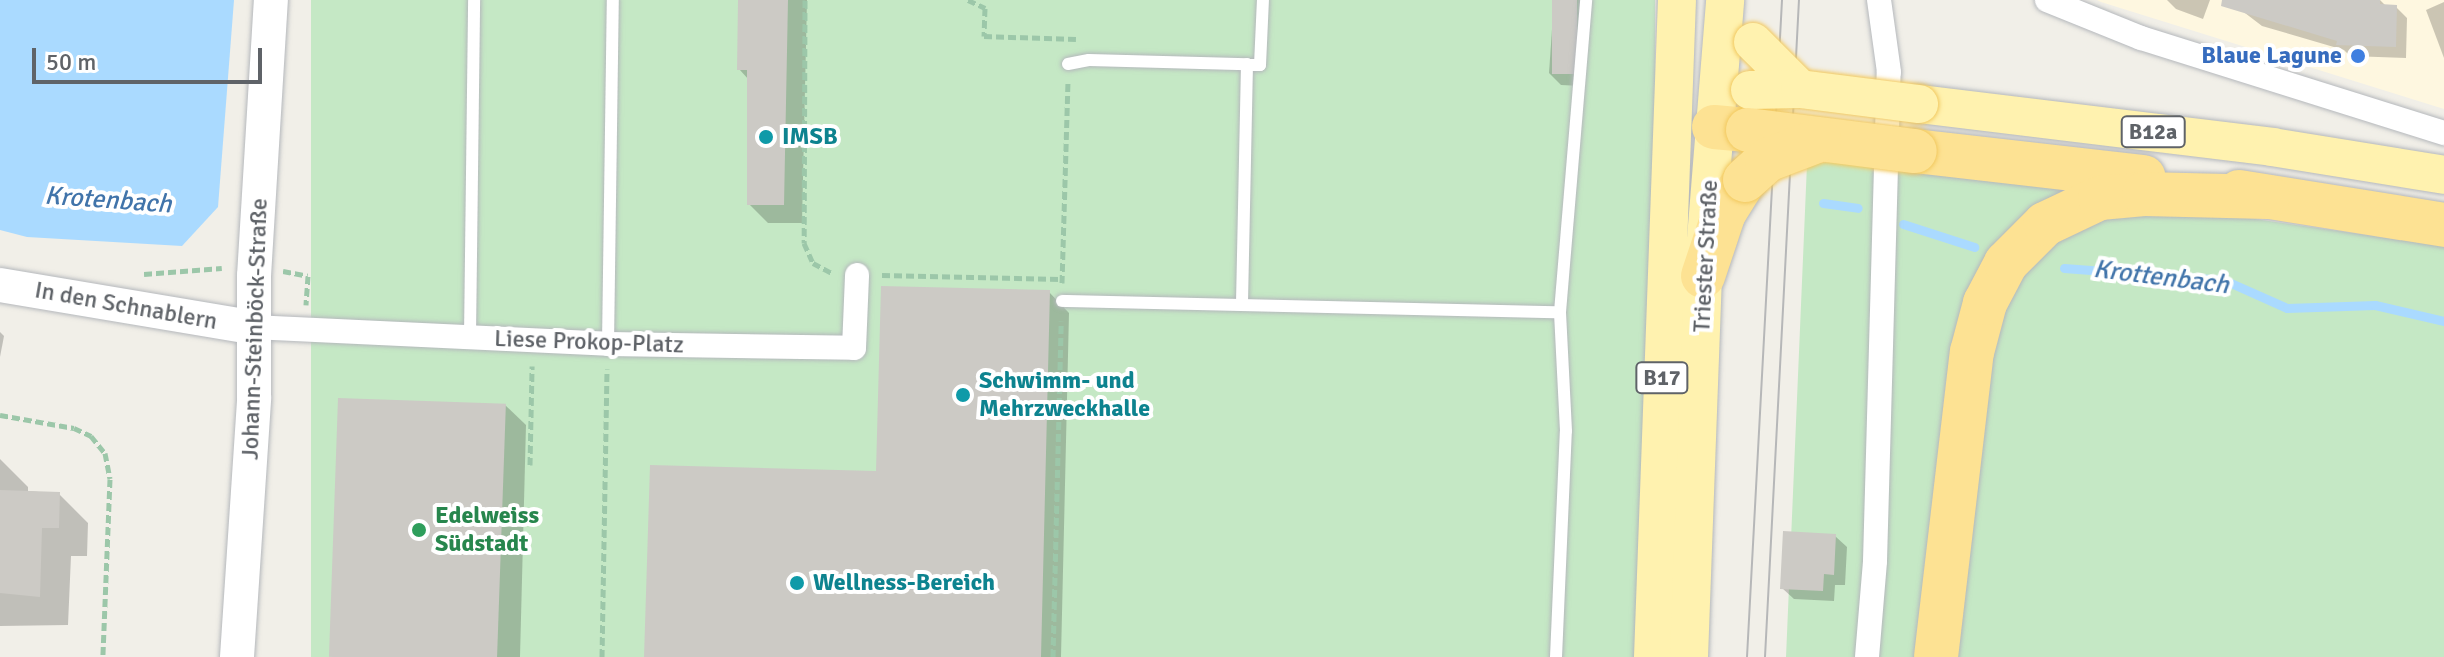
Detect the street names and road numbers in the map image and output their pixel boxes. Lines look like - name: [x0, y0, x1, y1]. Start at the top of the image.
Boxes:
- road number: B12a: [2119, 114, 2187, 150]
- street label: Triester Straße: [1688, 179, 1724, 333]
- street label: Johann-Steinböck-Straße: [236, 198, 274, 460]
- street label: In den Schnablern: [32, 276, 220, 336]
- street label: Liese Prokop-Platz: [494, 324, 684, 360]
- road number: B17: [1634, 360, 1690, 396]

